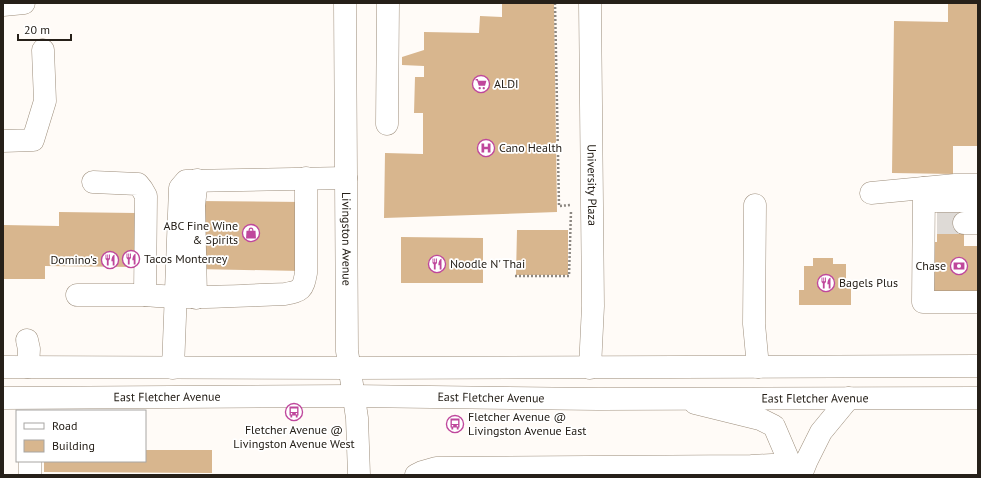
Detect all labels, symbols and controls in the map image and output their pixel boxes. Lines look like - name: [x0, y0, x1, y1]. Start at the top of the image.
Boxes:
- scale bar: [18, 16, 71, 42]
- text: 20 m: [24, 22, 50, 37]
- supermarket icon: ALDI: [471, 74, 491, 94]
- place label: ALDI: [494, 76, 519, 91]
- hospital icon: Cano Health: [476, 138, 496, 158]
- place label: Cano Health: [499, 140, 562, 155]
- street label: University Plaza: [584, 144, 600, 226]
- street label: Livingston Avenue: [339, 192, 355, 286]
- place label: ABC Fine Wine & Spirits: [164, 218, 238, 247]
- shop icon: ABC Fine Wine & Spirits: [241, 223, 261, 243]
- restaurant icon: Tacos Monterrey: [121, 249, 141, 269]
- restaurant icon: Domino's: [100, 250, 120, 270]
- place label: Tacos Monterrey: [144, 251, 228, 266]
- place label: Domino's: [50, 252, 97, 267]
- restaurant icon: Noodle N' Thai: [427, 254, 447, 274]
- place label: Noodle N' Thai: [450, 256, 525, 271]
- bank icon: Chase: [949, 256, 969, 276]
- place label: Chase: [915, 258, 946, 273]
- restaurant icon: Bagels Plus: [816, 273, 836, 293]
- place label: Bagels Plus: [839, 275, 898, 290]
- street label: East Fletcher Avenue: [113, 389, 221, 404]
- street label: East Fletcher Avenue: [437, 389, 545, 405]
- street label: East Fletcher Avenue: [761, 390, 869, 406]
- bus stop icon: Fletcher Avenue @ Livingston Avenue West: [284, 402, 304, 422]
- place label: Fletcher Avenue @ Livingston Avenue East: [468, 409, 586, 438]
- legend: [16, 410, 146, 462]
- bus stop icon: Fletcher Avenue @ Livingston Avenue East: [445, 414, 465, 434]
- text: Road: [52, 418, 77, 433]
- place label: Fletcher Avenue @ Livingston Avenue West: [233, 422, 355, 451]
- text: Building: [52, 438, 95, 453]

